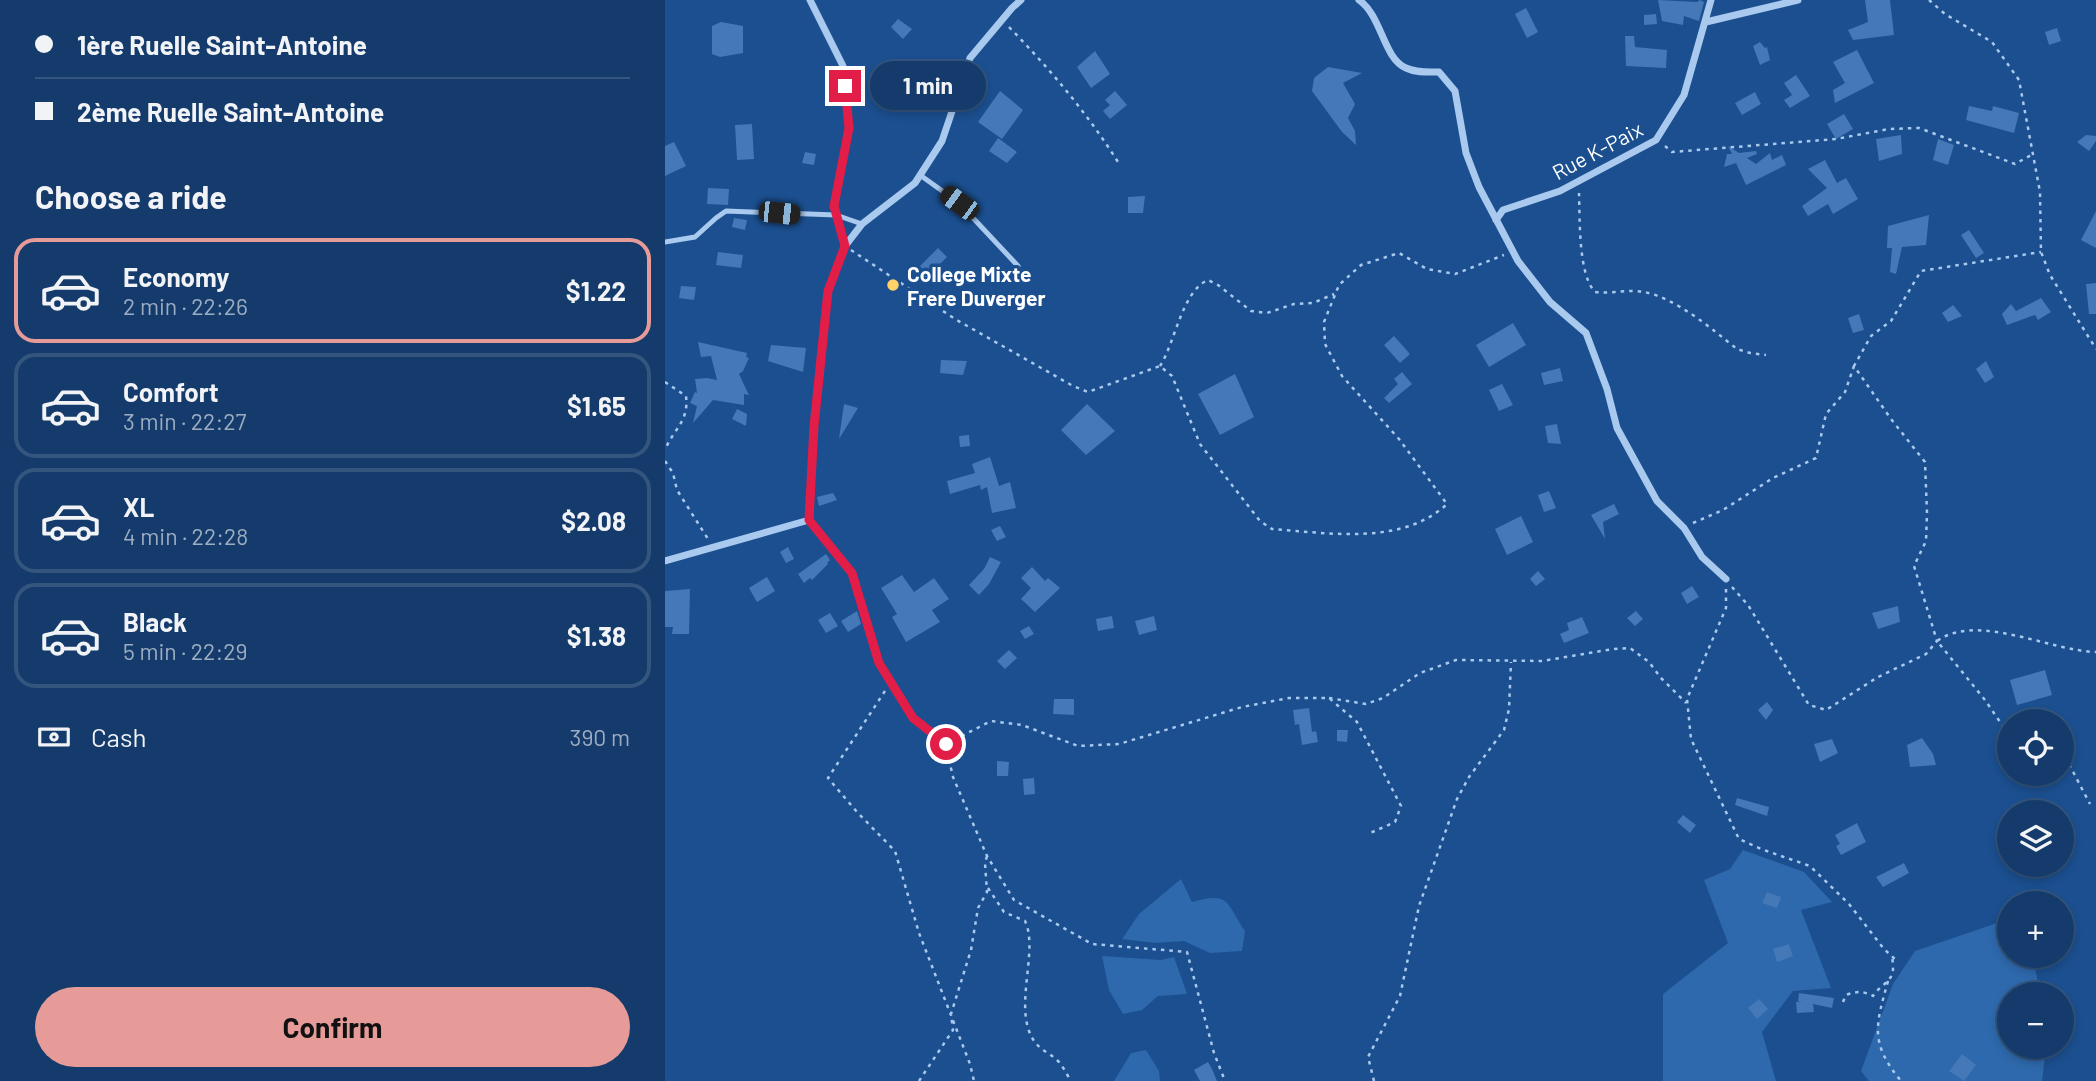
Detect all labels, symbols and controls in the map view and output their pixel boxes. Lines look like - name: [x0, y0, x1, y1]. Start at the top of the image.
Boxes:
- text: 1ère Ruelle Saint-Antoine: [77, 29, 367, 60]
- callout: 1 min: [869, 62, 985, 110]
- route end: [829, 70, 861, 102]
- text: 1 min: [903, 71, 953, 99]
- text: 2ème Ruelle Saint-Antoine: [77, 96, 384, 127]
- street label: Rue K-Paix: [1548, 116, 1646, 184]
- text: Choose a ride: [35, 177, 227, 215]
- car: [936, 182, 983, 224]
- car: [758, 200, 801, 226]
- icon: car: [39, 259, 102, 322]
- text: Economy: [123, 261, 229, 292]
- place label: College Mixte Frere Duverger: [907, 261, 1046, 310]
- text: $1.22: [566, 275, 626, 306]
- marker: College Mixte Frere Duverger: [885, 277, 901, 293]
- text: 2 min · 22:26: [123, 292, 248, 320]
- icon: car: [39, 374, 102, 437]
- text: Comfort: [123, 376, 219, 407]
- text: $1.65: [567, 390, 626, 421]
- text: 3 min · 22:27: [123, 407, 246, 435]
- icon: car: [39, 489, 102, 552]
- text: XL: [123, 491, 154, 522]
- text: $2.08: [561, 505, 626, 536]
- text: 4 min · 22:28: [123, 522, 248, 550]
- icon: car: [39, 604, 102, 667]
- text: Black: [123, 606, 187, 637]
- text: $1.38: [567, 620, 626, 651]
- text: 5 min · 22:29: [123, 637, 248, 665]
- map controls: [1997, 709, 2074, 1059]
- button: locate: [1997, 709, 2074, 786]
- icon: cash: [35, 718, 73, 756]
- text: Cash: [91, 721, 146, 752]
- text: 390 m: [570, 723, 630, 751]
- route start: [930, 728, 962, 760]
- button: layers: [1997, 800, 2074, 877]
- button: +: [1997, 891, 2074, 968]
- button: −: [1997, 982, 2074, 1059]
- button: Confirm: [35, 987, 630, 1067]

